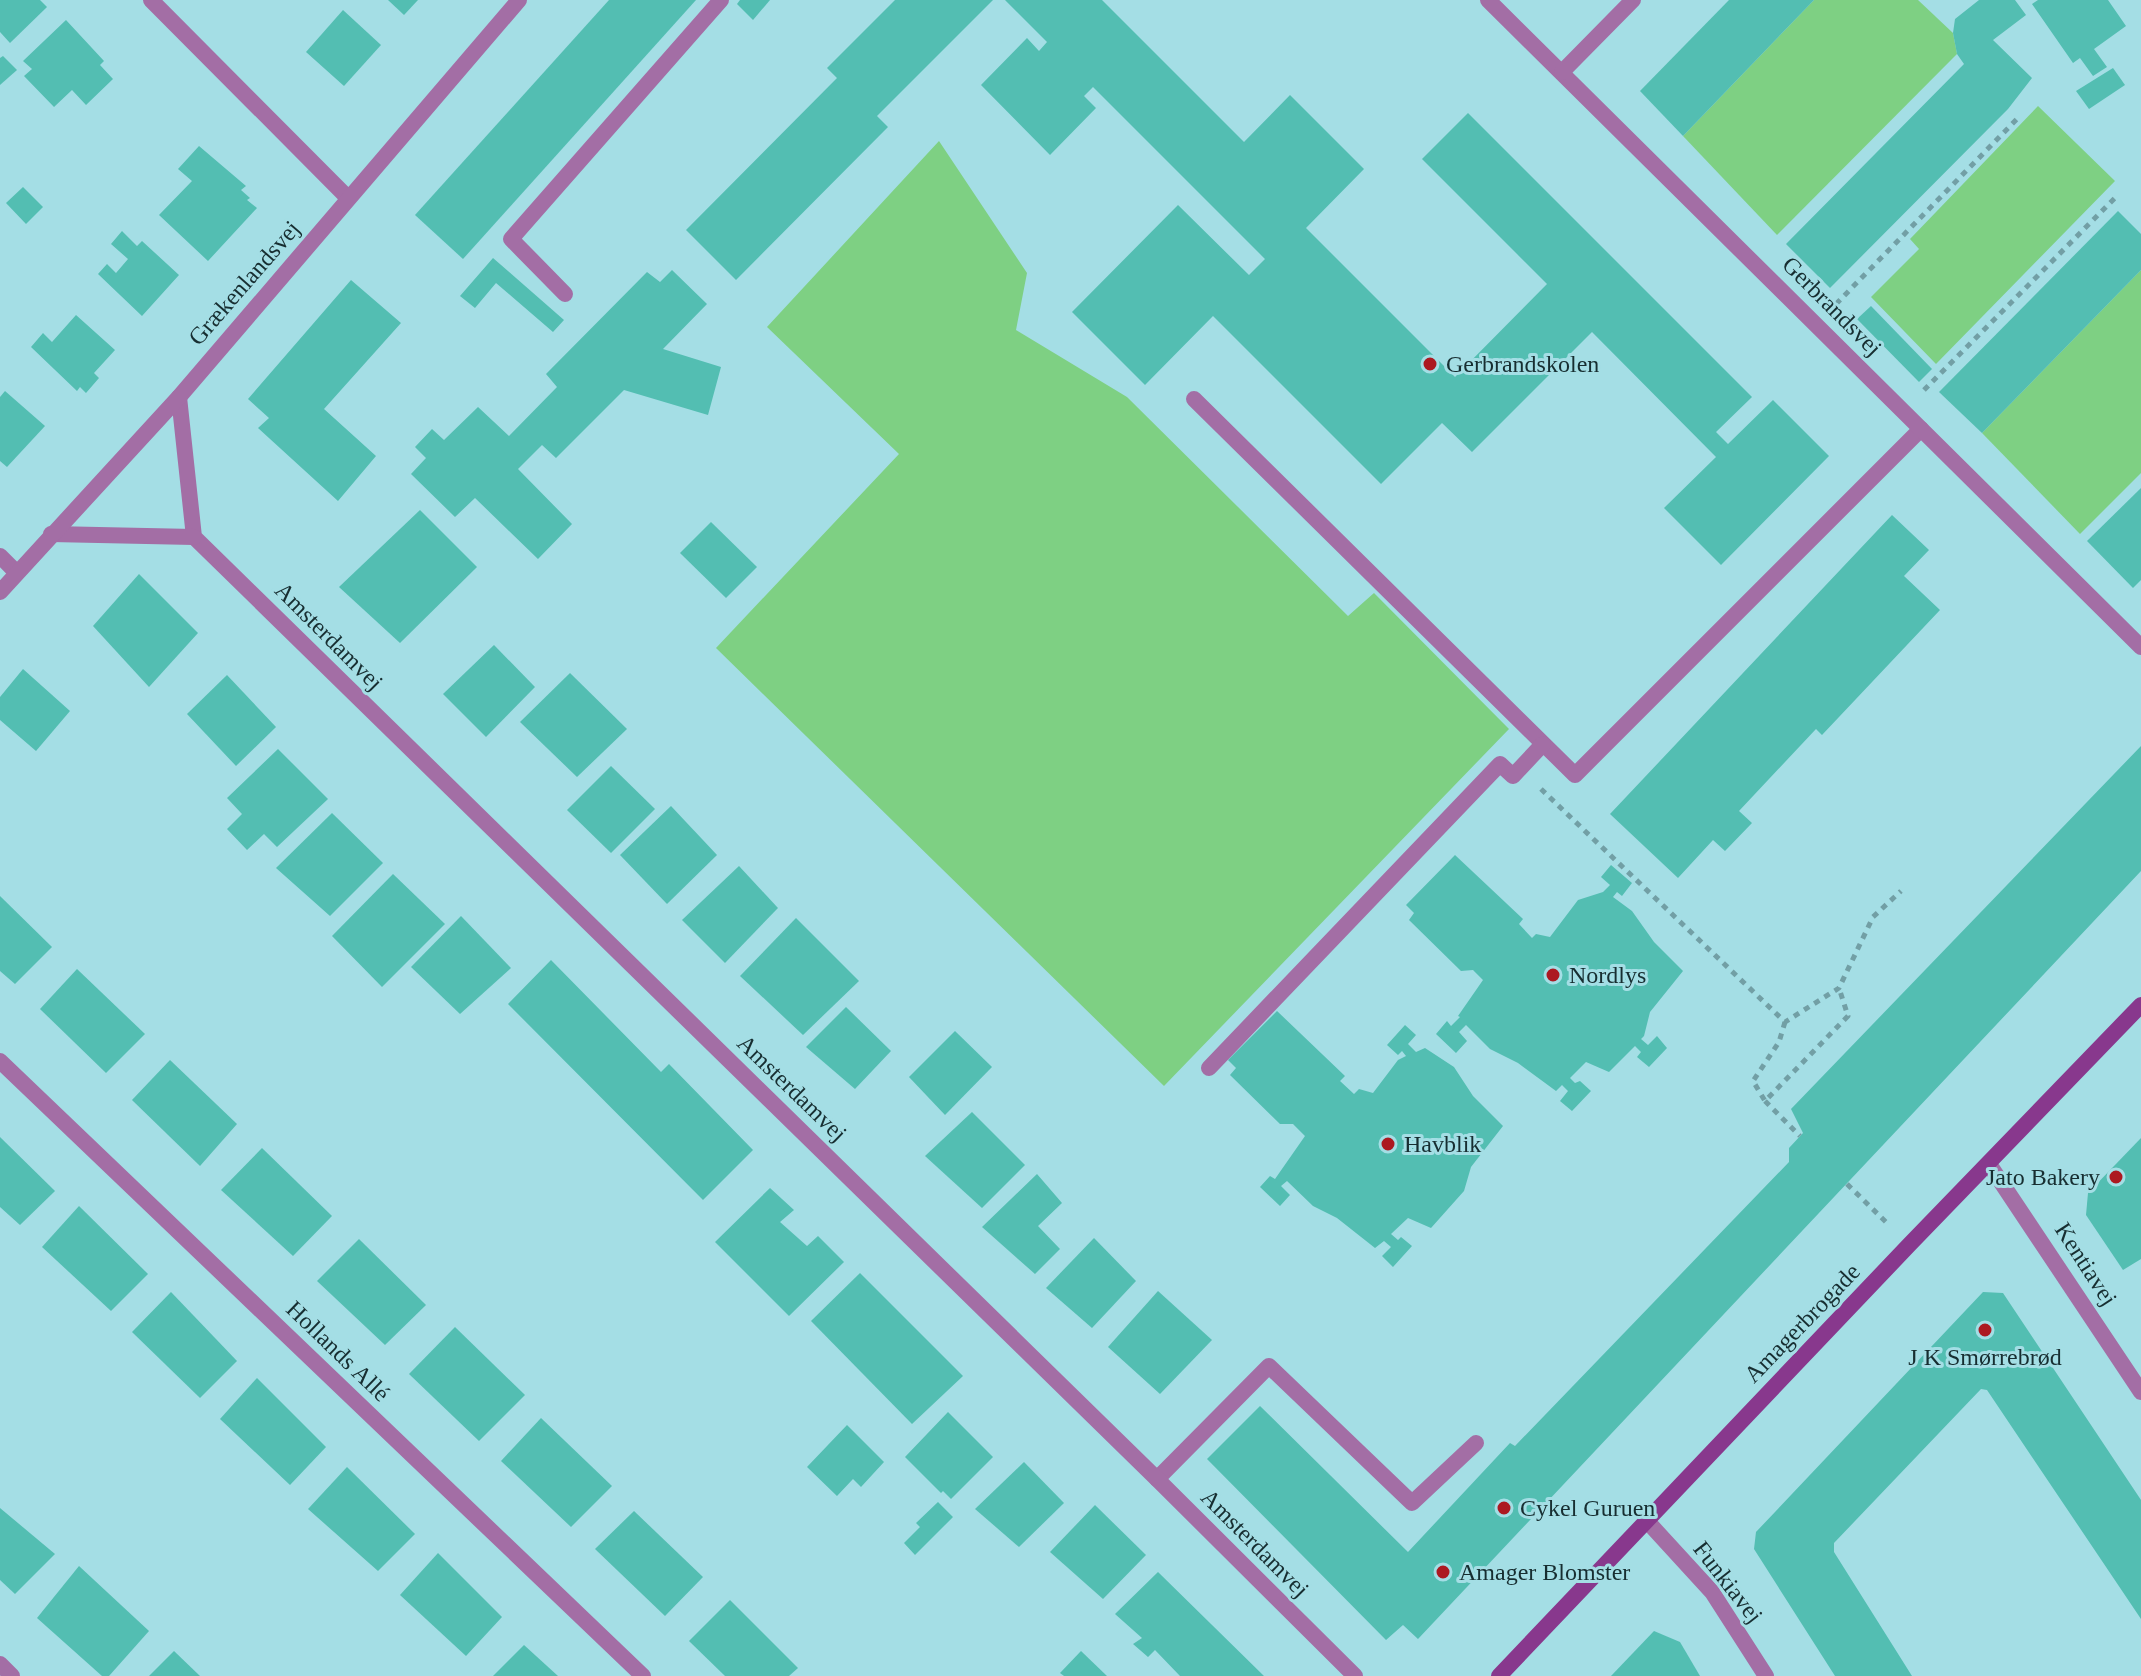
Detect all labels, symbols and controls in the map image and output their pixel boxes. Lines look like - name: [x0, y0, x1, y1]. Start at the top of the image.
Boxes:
- street label: Grækenlandsvej: [183, 216, 305, 350]
- street label: Gerbrandsvej: [1777, 251, 1887, 361]
- place label: Gerbrandskolen: [1446, 351, 1599, 377]
- marker: Gerbrandskolen: [1421, 355, 1439, 373]
- street label: Amsterdamvej: [270, 577, 388, 695]
- place label: Nordlys: [1569, 962, 1646, 988]
- marker: Nordlys: [1544, 966, 1562, 984]
- street label: Amsterdamvej: [732, 1030, 852, 1146]
- place label: Havblik: [1404, 1131, 1481, 1157]
- marker: Havblik: [1379, 1135, 1397, 1153]
- place label: Jato Bakery: [1986, 1164, 2100, 1190]
- marker: Jato Bakery: [2107, 1168, 2125, 1186]
- street label: Kentiavej: [2050, 1218, 2122, 1310]
- street label: Amagerbrogade: [1739, 1258, 1865, 1388]
- street label: Hollands Allé: [281, 1296, 395, 1406]
- marker: J K Smørrebrød: [1976, 1321, 1994, 1339]
- place label: J K Smørrebrød: [1908, 1344, 2062, 1370]
- street label: Amsterdamvej: [1196, 1484, 1314, 1602]
- place label: Cykel Guruen: [1520, 1495, 1655, 1521]
- marker: Cykel Guruen: [1495, 1499, 1513, 1517]
- street label: Funkiavej: [1688, 1536, 1768, 1628]
- place label: Amager Blomster: [1459, 1559, 1630, 1585]
- marker: Amager Blomster: [1434, 1563, 1452, 1581]

